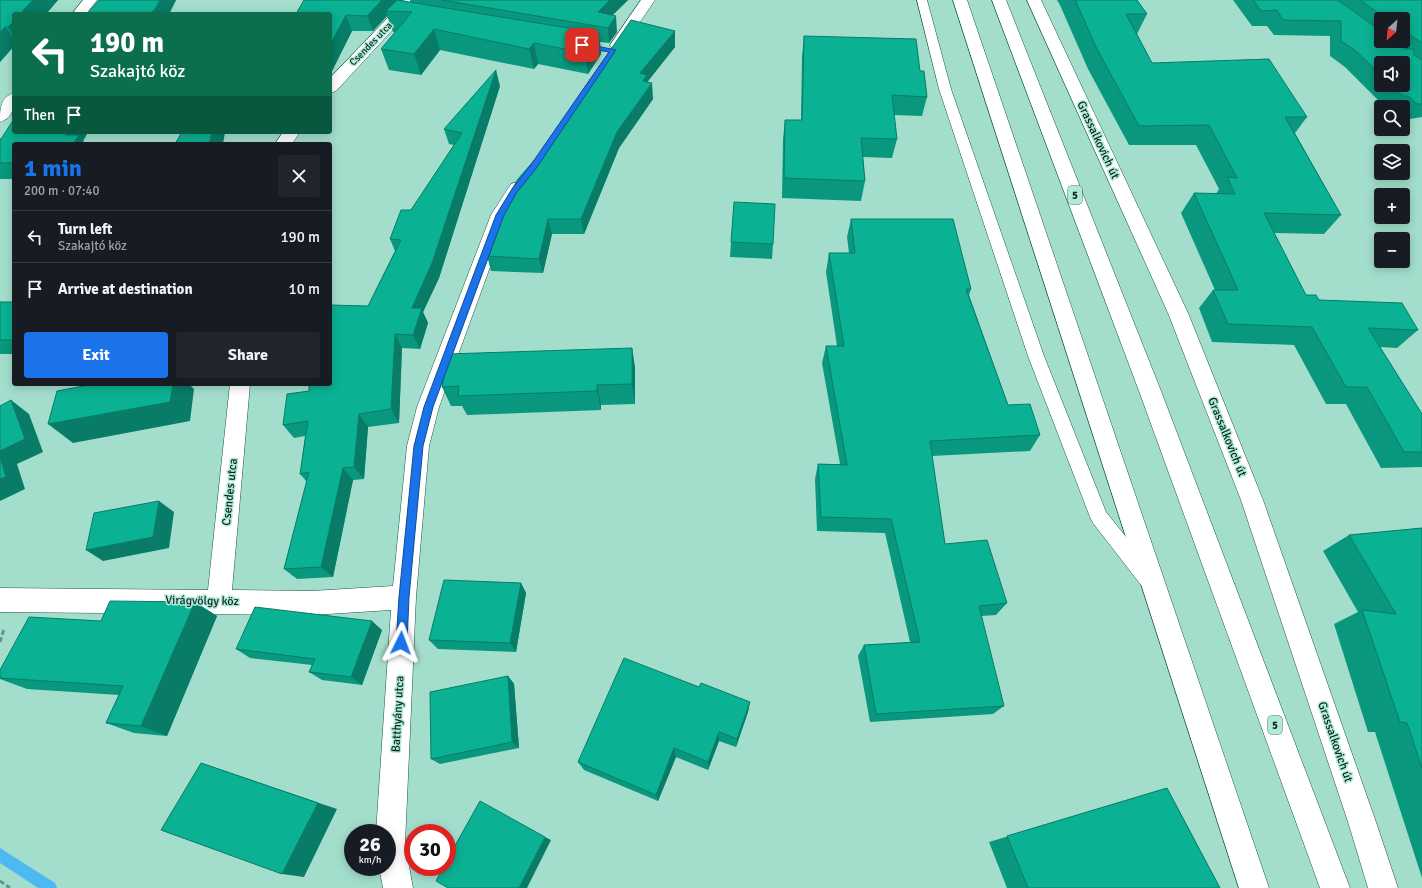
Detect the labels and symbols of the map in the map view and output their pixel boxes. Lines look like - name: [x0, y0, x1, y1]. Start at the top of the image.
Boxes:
- north arrow: [1374, 12, 1410, 48]
- street label: Csendes utca: [347, 20, 395, 68]
- pin: [565, 28, 599, 62]
- street label: Grassalkovich út: [1073, 99, 1123, 181]
- road number: 5: [1068, 186, 1082, 204]
- street label: Grassalkovich út: [1204, 395, 1250, 479]
- street label: Csendes utca: [219, 458, 241, 526]
- street label: Virágvölgy köz: [165, 593, 239, 609]
- position arrow: [380, 622, 422, 664]
- street label: Batthyány utca: [389, 675, 407, 753]
- street label: Grassalkovich út: [1314, 700, 1356, 784]
- road number: 5: [1268, 716, 1282, 734]
- speed limit sign: 30: [404, 824, 456, 876]

